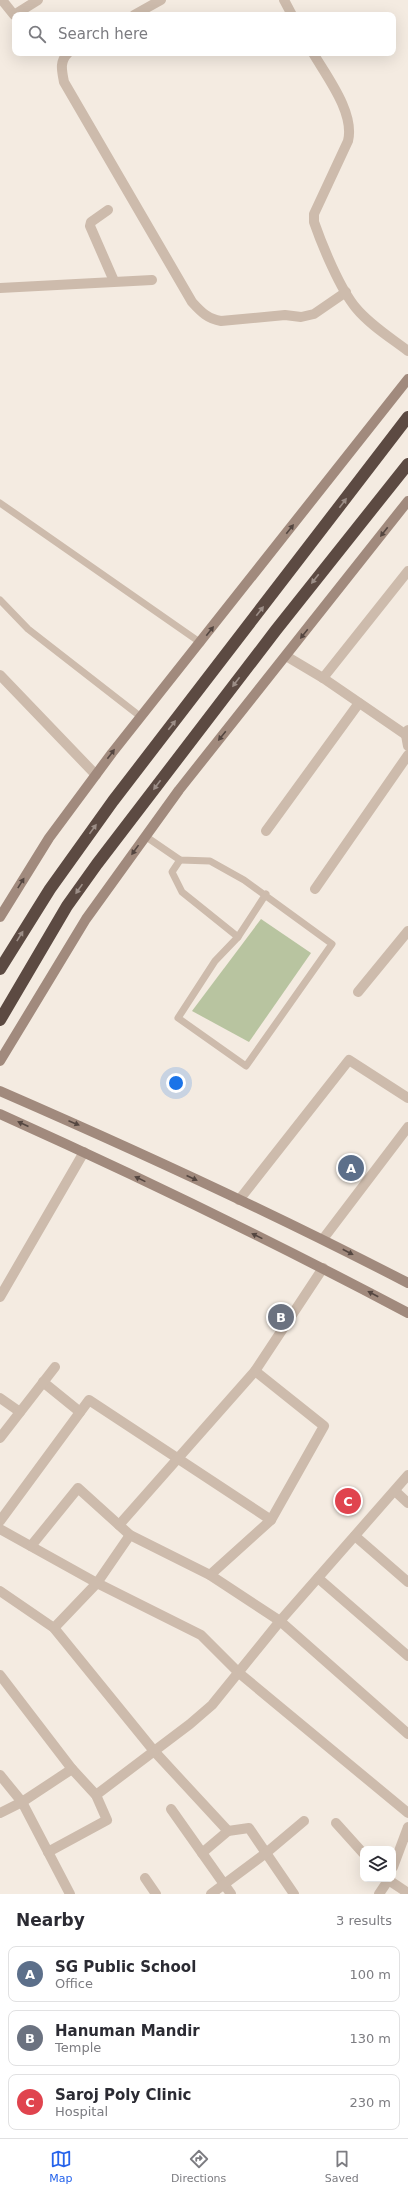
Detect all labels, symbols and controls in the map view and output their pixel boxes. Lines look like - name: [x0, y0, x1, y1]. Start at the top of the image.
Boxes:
- search box: [12, 12, 396, 56]
- icon: search: [26, 23, 48, 45]
- text: Search here: [58, 25, 148, 43]
- one-way arrow: [339, 497, 347, 508]
- one-way arrow: [286, 523, 295, 534]
- one-way arrow: [380, 527, 388, 538]
- one-way arrow: [311, 574, 320, 585]
- one-way arrow: [255, 605, 264, 616]
- one-way arrow: [206, 625, 215, 636]
- one-way arrow: [299, 629, 308, 640]
- one-way arrow: [232, 677, 240, 687]
- one-way arrow: [168, 719, 176, 730]
- one-way arrow: [218, 730, 227, 741]
- one-way arrow: [107, 749, 116, 760]
- one-way arrow: [153, 780, 161, 791]
- one-way arrow: [89, 823, 97, 834]
- one-way arrow: [131, 845, 139, 856]
- one-way arrow: [17, 877, 24, 889]
- one-way arrow: [75, 884, 83, 895]
- one-way arrow: [17, 930, 24, 942]
- your location: [166, 1073, 186, 1093]
- one-way arrow: [69, 1120, 80, 1126]
- one-way arrow: [16, 1121, 28, 1127]
- pin: A: [338, 1153, 364, 1183]
- one-way arrow: [186, 1175, 198, 1181]
- one-way arrow: [135, 1176, 146, 1182]
- one-way arrow: [252, 1233, 263, 1239]
- one-way arrow: [342, 1248, 353, 1255]
- one-way arrow: [368, 1291, 379, 1298]
- pin: B: [268, 1302, 294, 1332]
- pin: C: [335, 1486, 361, 1516]
- map controls: [360, 1846, 396, 1882]
- button: layers: [360, 1846, 396, 1882]
- text: Nearby: [16, 1910, 85, 1930]
- text: 3 results: [336, 1913, 392, 1928]
- text: SG Public School: [55, 1958, 196, 1976]
- text: A: [25, 1967, 35, 1982]
- text: 100 m: [349, 1967, 391, 1982]
- text: Office: [55, 1976, 93, 1991]
- text: Hanuman Mandir: [55, 2022, 200, 2040]
- text: B: [25, 2031, 35, 2046]
- text: 130 m: [349, 2031, 391, 2046]
- text: Temple: [55, 2040, 101, 2055]
- text: Saroj Poly Clinic: [55, 2086, 191, 2104]
- text: C: [25, 2095, 35, 2110]
- text: 230 m: [349, 2095, 391, 2110]
- text: Hospital: [55, 2104, 108, 2119]
- tab: Map: [49, 2148, 72, 2185]
- tab: Directions: [171, 2148, 226, 2185]
- tab: Saved: [325, 2148, 359, 2185]

